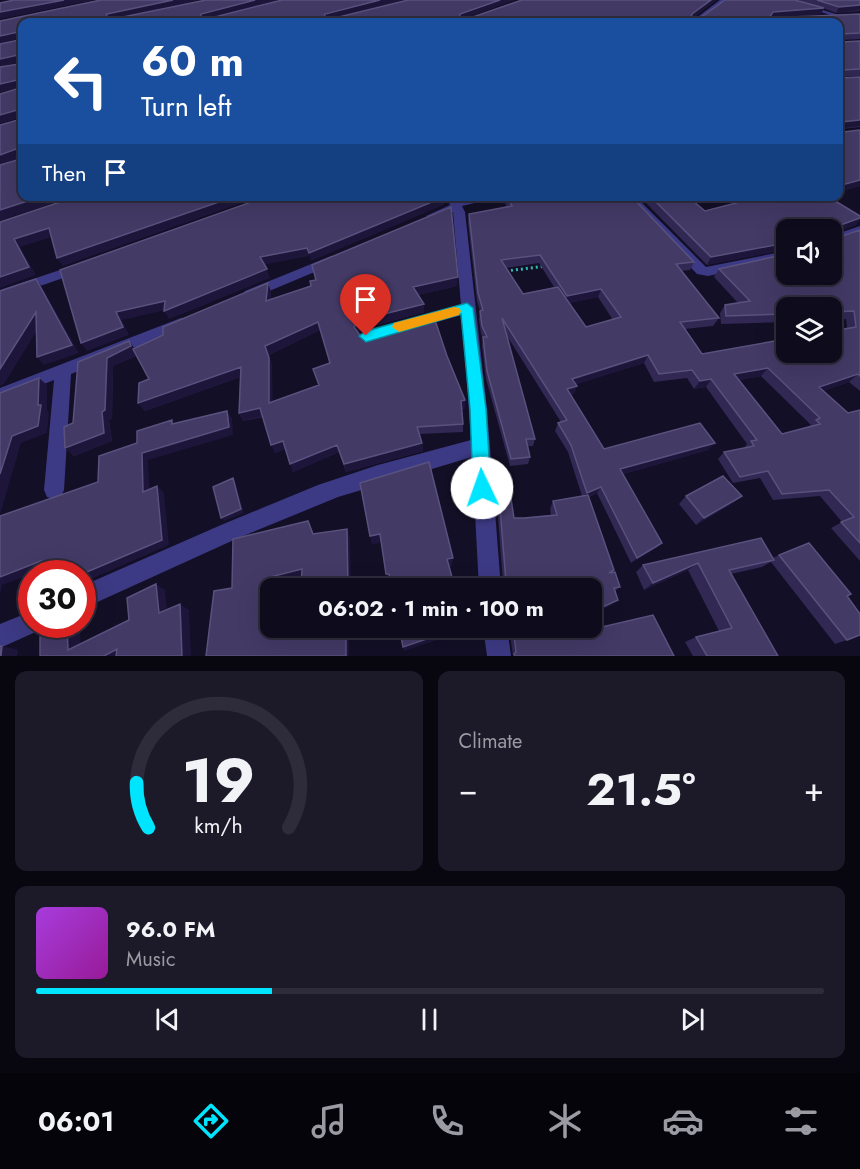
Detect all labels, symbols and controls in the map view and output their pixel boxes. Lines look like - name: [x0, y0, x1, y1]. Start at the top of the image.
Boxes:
- text: 60 m: [141, 31, 244, 92]
- icon: left: [42, 42, 120, 120]
- text: Turn left: [141, 87, 231, 126]
- icon: arrive: [99, 156, 132, 189]
- text: Then: [42, 157, 87, 189]
- map controls: [776, 219, 842, 363]
- button: sound: [776, 219, 842, 285]
- pin: [340, 274, 391, 336]
- icon: arrive: [349, 283, 382, 316]
- button: layers: [776, 297, 842, 363]
- position arrow: [450, 456, 514, 520]
- speed limit sign: 30: [18, 560, 96, 638]
- text: 06:02 · 1 min · 100 m: [318, 592, 544, 624]
- text: Climate: [459, 727, 522, 756]
- text: 19: [182, 735, 255, 825]
- text: 21.5°: [586, 757, 696, 822]
- text: −: [459, 766, 478, 813]
- text: +: [804, 766, 824, 813]
- text: km/h: [195, 810, 243, 841]
- text: 96.0 FM: [126, 913, 215, 945]
- text: Music: [126, 945, 176, 974]
- icon: previous: [151, 1003, 184, 1036]
- icon: pause: [413, 1003, 446, 1036]
- icon: next: [676, 1003, 709, 1036]
- icon: directions: [190, 1100, 232, 1142]
- icon: music: [308, 1100, 350, 1142]
- icon: phone: [426, 1100, 468, 1142]
- icon: climate: [544, 1100, 586, 1142]
- icon: car: [662, 1100, 704, 1142]
- icon: filters: [780, 1100, 822, 1142]
- text: 06:01: [38, 1102, 114, 1141]

